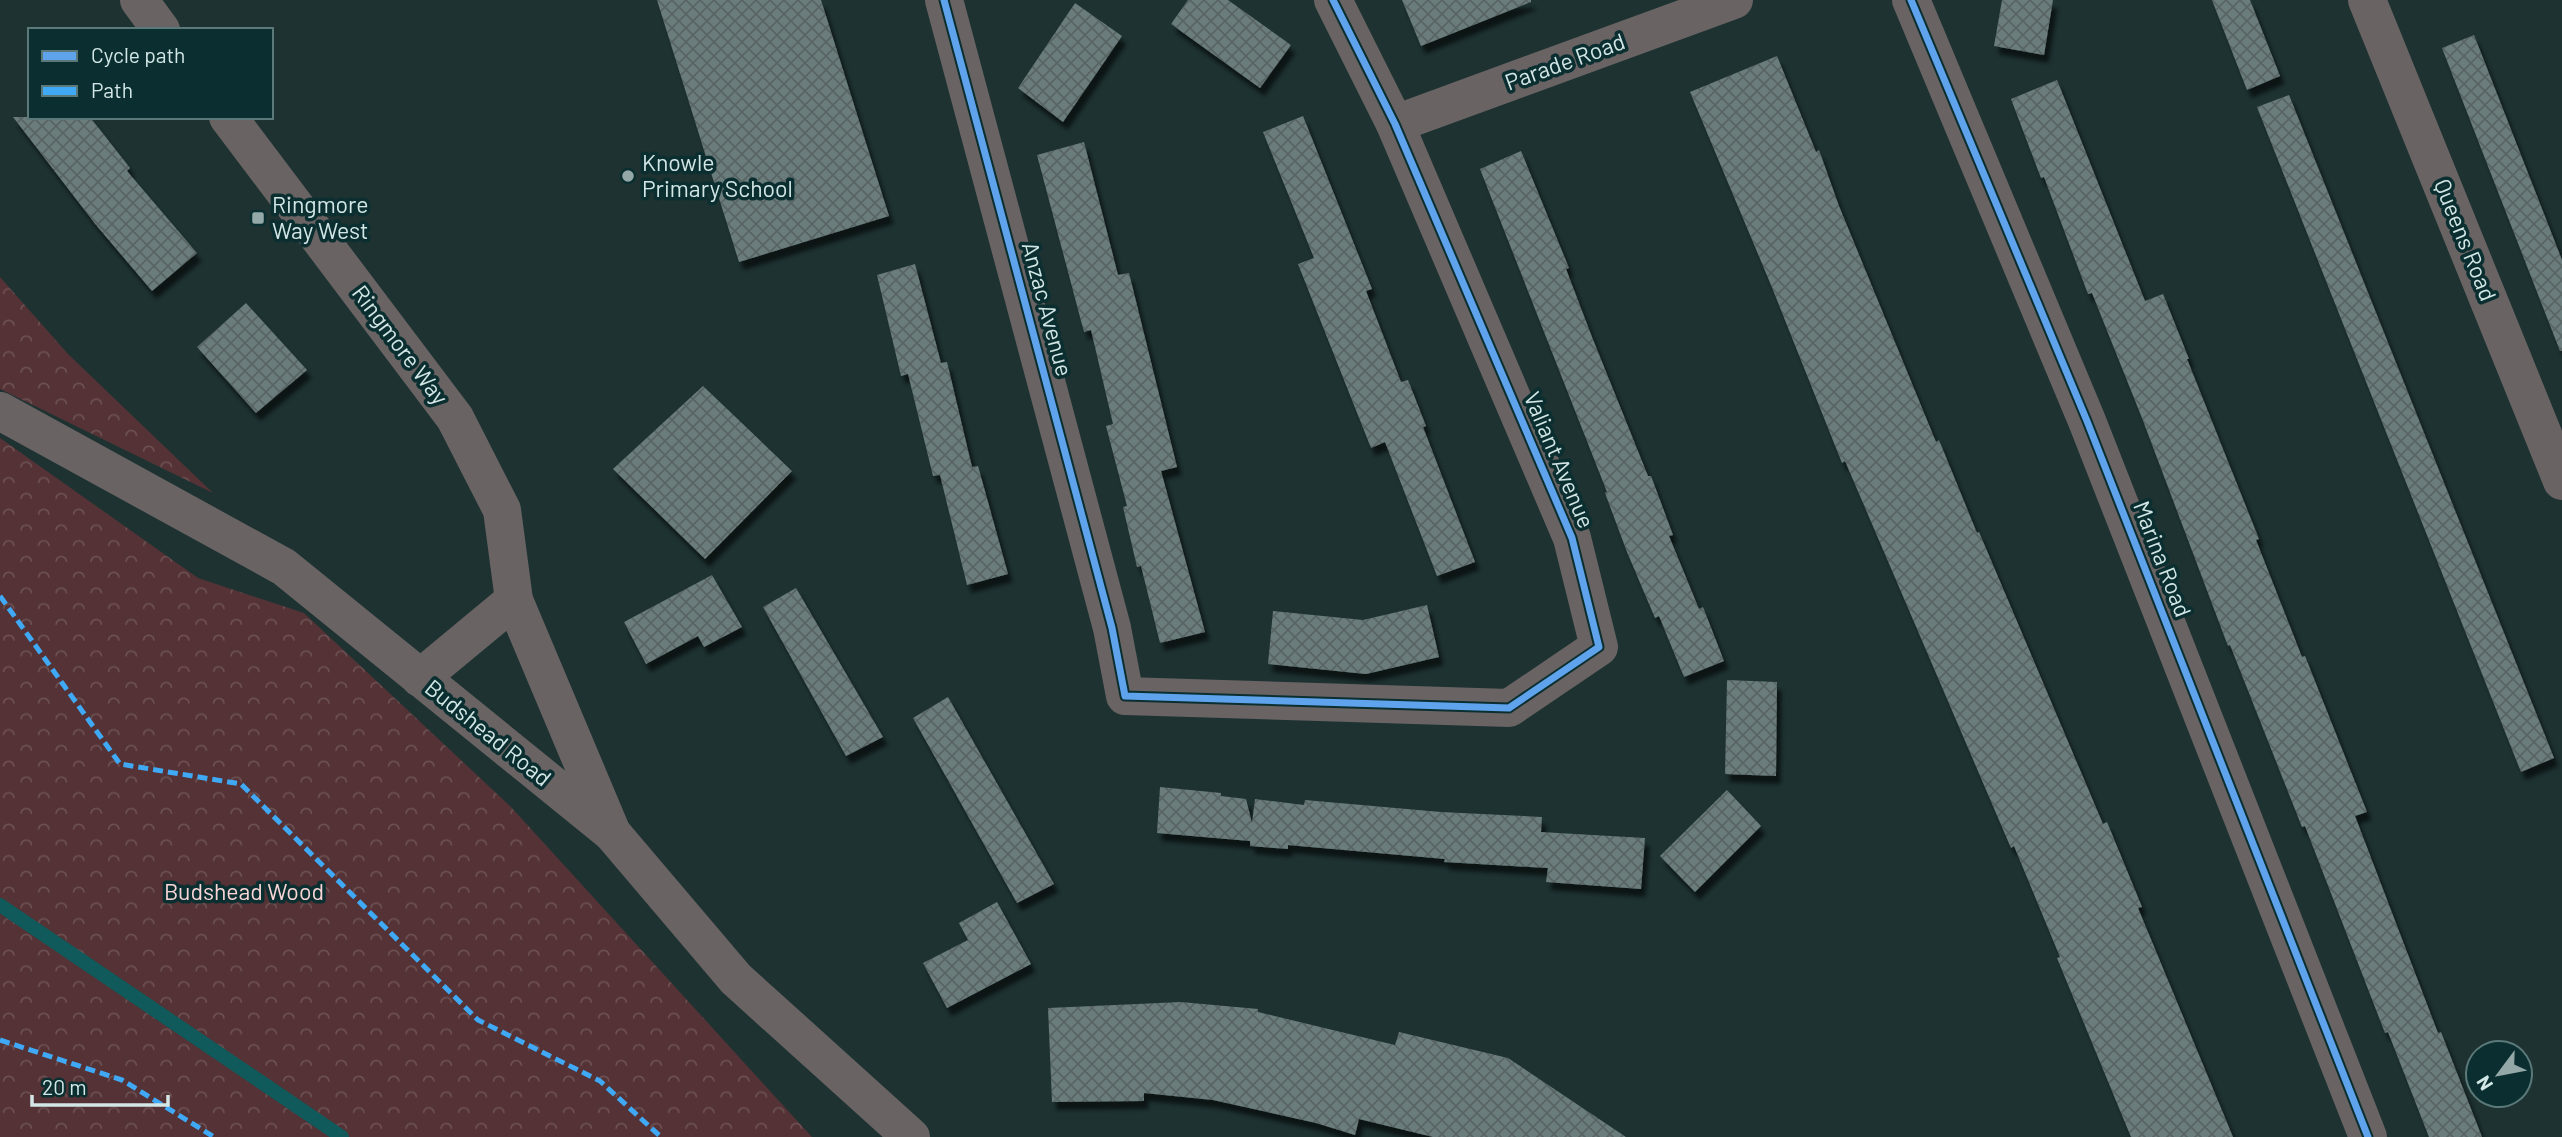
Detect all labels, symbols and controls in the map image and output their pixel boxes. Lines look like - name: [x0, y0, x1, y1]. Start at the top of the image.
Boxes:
- street label: Parade Road: [1501, 26, 1628, 96]
- legend: [28, 28, 273, 119]
- text: Cycle path: [91, 42, 185, 67]
- text: Path: [91, 77, 133, 102]
- place label: Knowle Primary School: [642, 148, 793, 202]
- marker: Knowle Primary School: [620, 168, 636, 184]
- street label: Queens Road: [2429, 175, 2503, 305]
- place label: Ringmore Way West: [272, 190, 369, 244]
- marker: Ringmore Way West: [250, 210, 266, 226]
- street label: Anzac Avenue: [1017, 238, 1079, 379]
- street label: Ringmore Way: [347, 279, 455, 410]
- street label: Valiant Avenue: [1519, 387, 1601, 532]
- street label: Marina Road: [2128, 497, 2198, 621]
- street label: Budshead Road: [420, 673, 557, 792]
- park label: Budshead Wood: [164, 877, 324, 905]
- north arrow: [2464, 1039, 2534, 1109]
- scale bar: [32, 1064, 168, 1108]
- text: N: [2471, 1072, 2497, 1095]
- text: 20 m: [42, 1074, 87, 1099]

